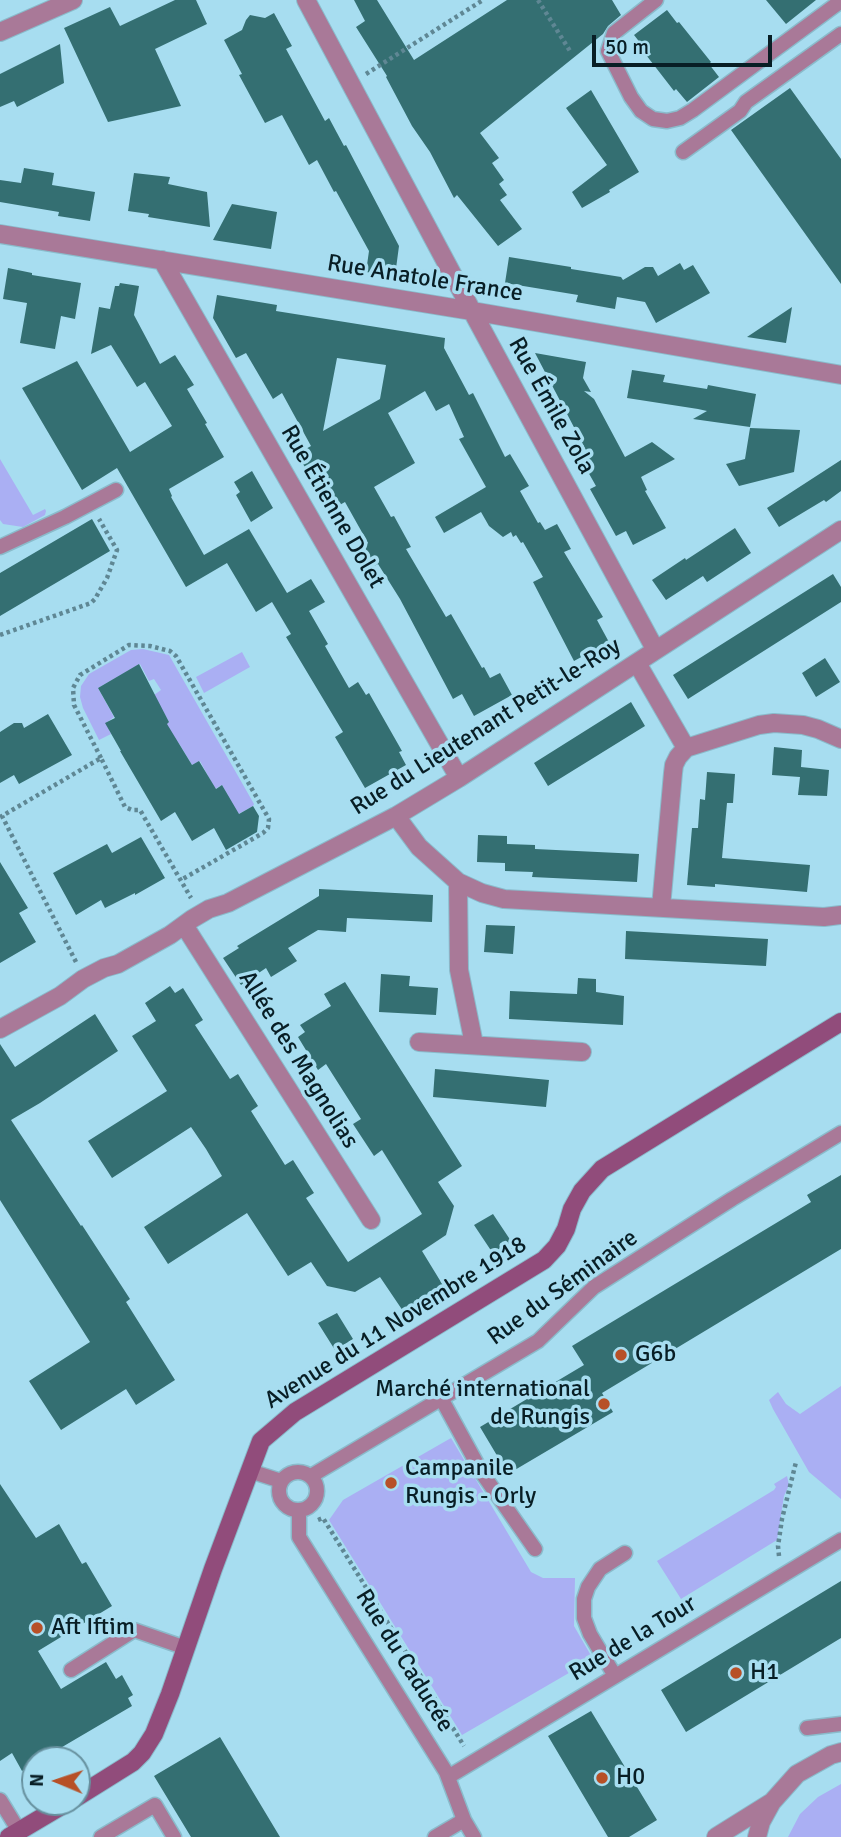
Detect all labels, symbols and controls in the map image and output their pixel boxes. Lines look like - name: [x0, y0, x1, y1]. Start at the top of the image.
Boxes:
- scale bar: [596, 21, 776, 65]
- text: 50 m: [605, 34, 649, 60]
- street label: Rue Anatole France: [325, 249, 525, 309]
- street label: Rue Émile Zola: [502, 332, 600, 480]
- street label: Rue Étienne Dolet: [274, 420, 390, 594]
- street label: Rue du Lieutenant Petit-le-Roy: [346, 632, 626, 822]
- street label: Allée des Magnolias: [232, 966, 364, 1154]
- street label: Rue du Séminaire: [482, 1224, 644, 1352]
- street label: Avenue du 11 Novembre 1918: [260, 1230, 532, 1416]
- place label: G6b: [635, 1341, 676, 1369]
- marker: G6b: [613, 1347, 629, 1363]
- place label: Marché international de Rungis: [375, 1376, 590, 1432]
- marker: Marché international de Rungis: [596, 1396, 612, 1412]
- place label: Campanile Rungis - Orly: [405, 1455, 536, 1511]
- marker: Campanile Rungis - Orly: [383, 1475, 399, 1491]
- street label: Rue du Caducée: [349, 1584, 459, 1738]
- street label: Rue de la Tour: [564, 1590, 702, 1688]
- place label: Aft Iftim: [51, 1614, 135, 1642]
- marker: Aft Iftim: [29, 1620, 45, 1636]
- place label: H1: [750, 1659, 779, 1687]
- marker: H1: [728, 1665, 744, 1681]
- north arrow: [21, 1746, 91, 1816]
- place label: H0: [616, 1764, 645, 1792]
- marker: H0: [594, 1770, 610, 1786]
- text: N: [25, 1773, 49, 1787]

